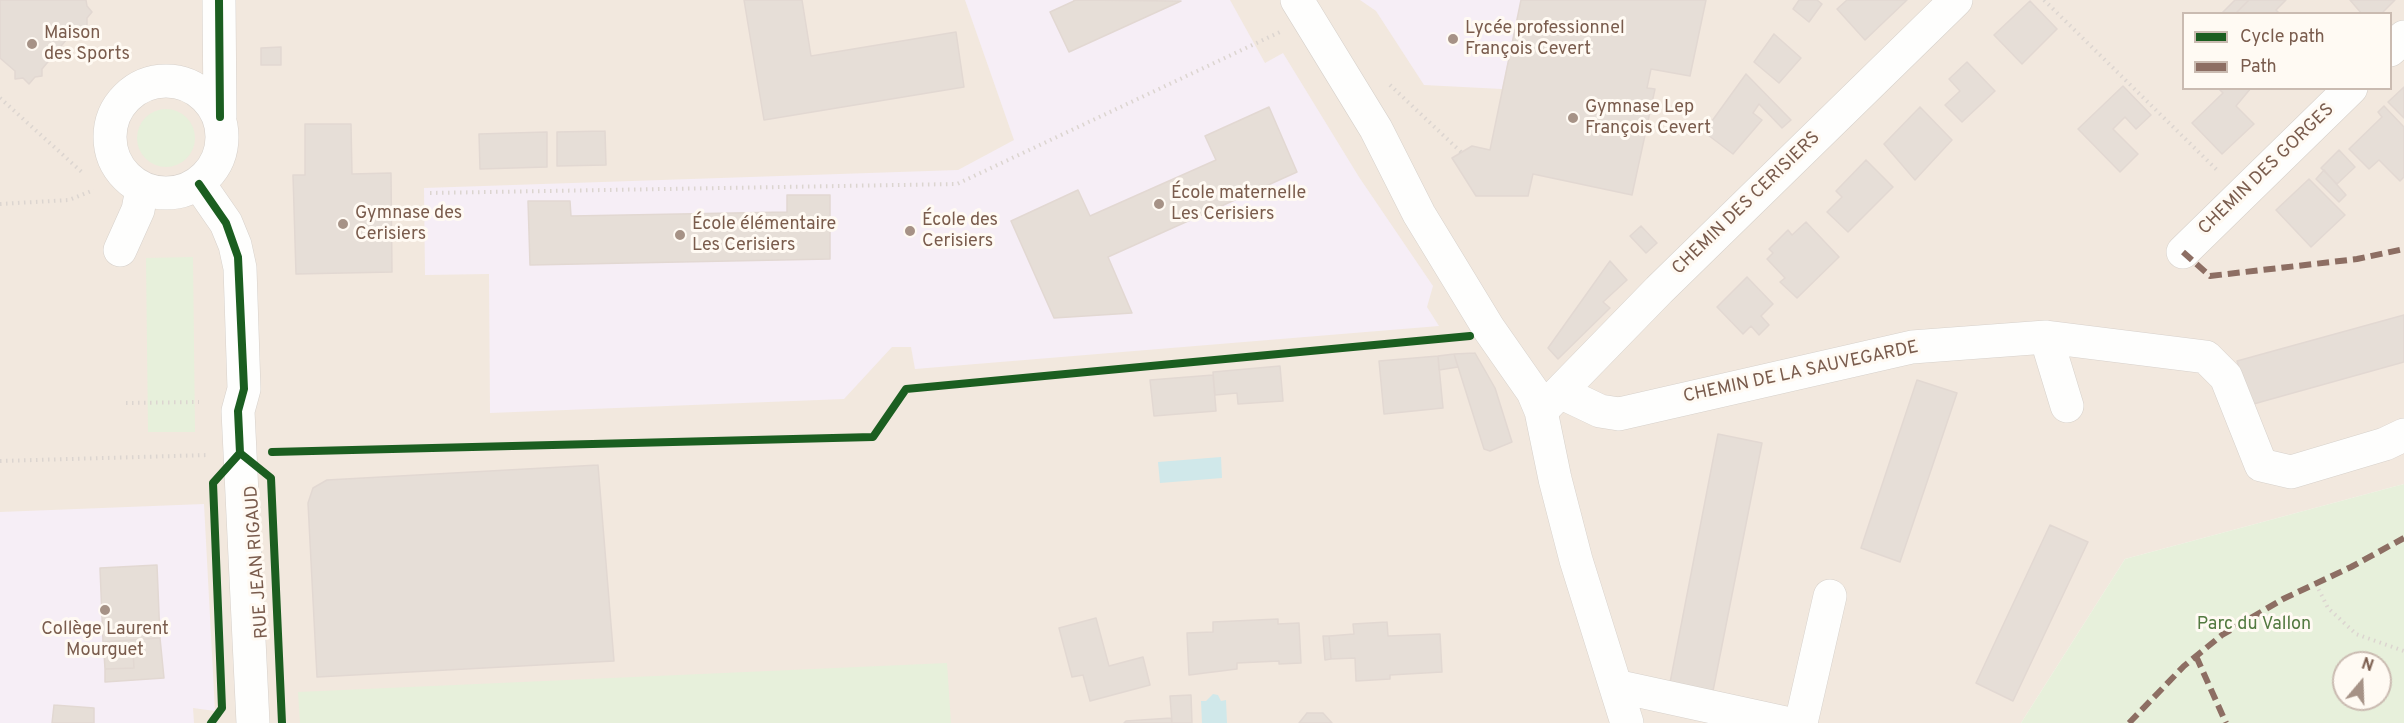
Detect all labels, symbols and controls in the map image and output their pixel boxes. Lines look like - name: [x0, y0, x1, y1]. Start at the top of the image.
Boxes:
- legend: [2182, 12, 2392, 90]
- place label: Lycée professionnel François Cevert: [1465, 18, 1625, 60]
- place label: Maison des Sports: [44, 23, 130, 66]
- text: Cycle path: [2240, 26, 2325, 49]
- marker: Lycée professionnel François Cevert: [1446, 32, 1460, 46]
- marker: Maison des Sports: [25, 37, 39, 51]
- text: Path: [2240, 56, 2277, 79]
- place label: Gymnase Lep François Cevert: [1585, 97, 1711, 140]
- street label: CHEMIN DES GORGES: [2195, 100, 2339, 240]
- marker: Gymnase Lep François Cevert: [1566, 111, 1580, 125]
- street label: CHEMIN DES CERISIERS: [1669, 128, 1825, 280]
- place label: École maternelle Les Cerisiers: [1171, 183, 1306, 226]
- marker: École maternelle Les Cerisiers: [1152, 197, 1166, 211]
- place label: Gymnase des Cerisiers: [355, 203, 462, 246]
- place label: École des Cerisiers: [922, 210, 998, 252]
- place label: École élémentaire Les Cerisiers: [692, 214, 836, 256]
- marker: Gymnase des Cerisiers: [336, 217, 350, 231]
- marker: École des Cerisiers: [903, 224, 917, 238]
- marker: École élémentaire Les Cerisiers: [673, 228, 687, 242]
- street label: CHEMIN DE LA SAUVEGARDE: [1682, 338, 1920, 408]
- street label: RUE JEAN RIGAUD: [242, 484, 274, 640]
- marker: Collège Laurent Mourguet: [98, 603, 112, 617]
- park label: Parc du Vallon: [2197, 614, 2311, 636]
- place label: Collège Laurent Mourguet: [41, 619, 169, 662]
- north arrow: [2332, 651, 2392, 711]
- text: N: [2359, 655, 2376, 677]

